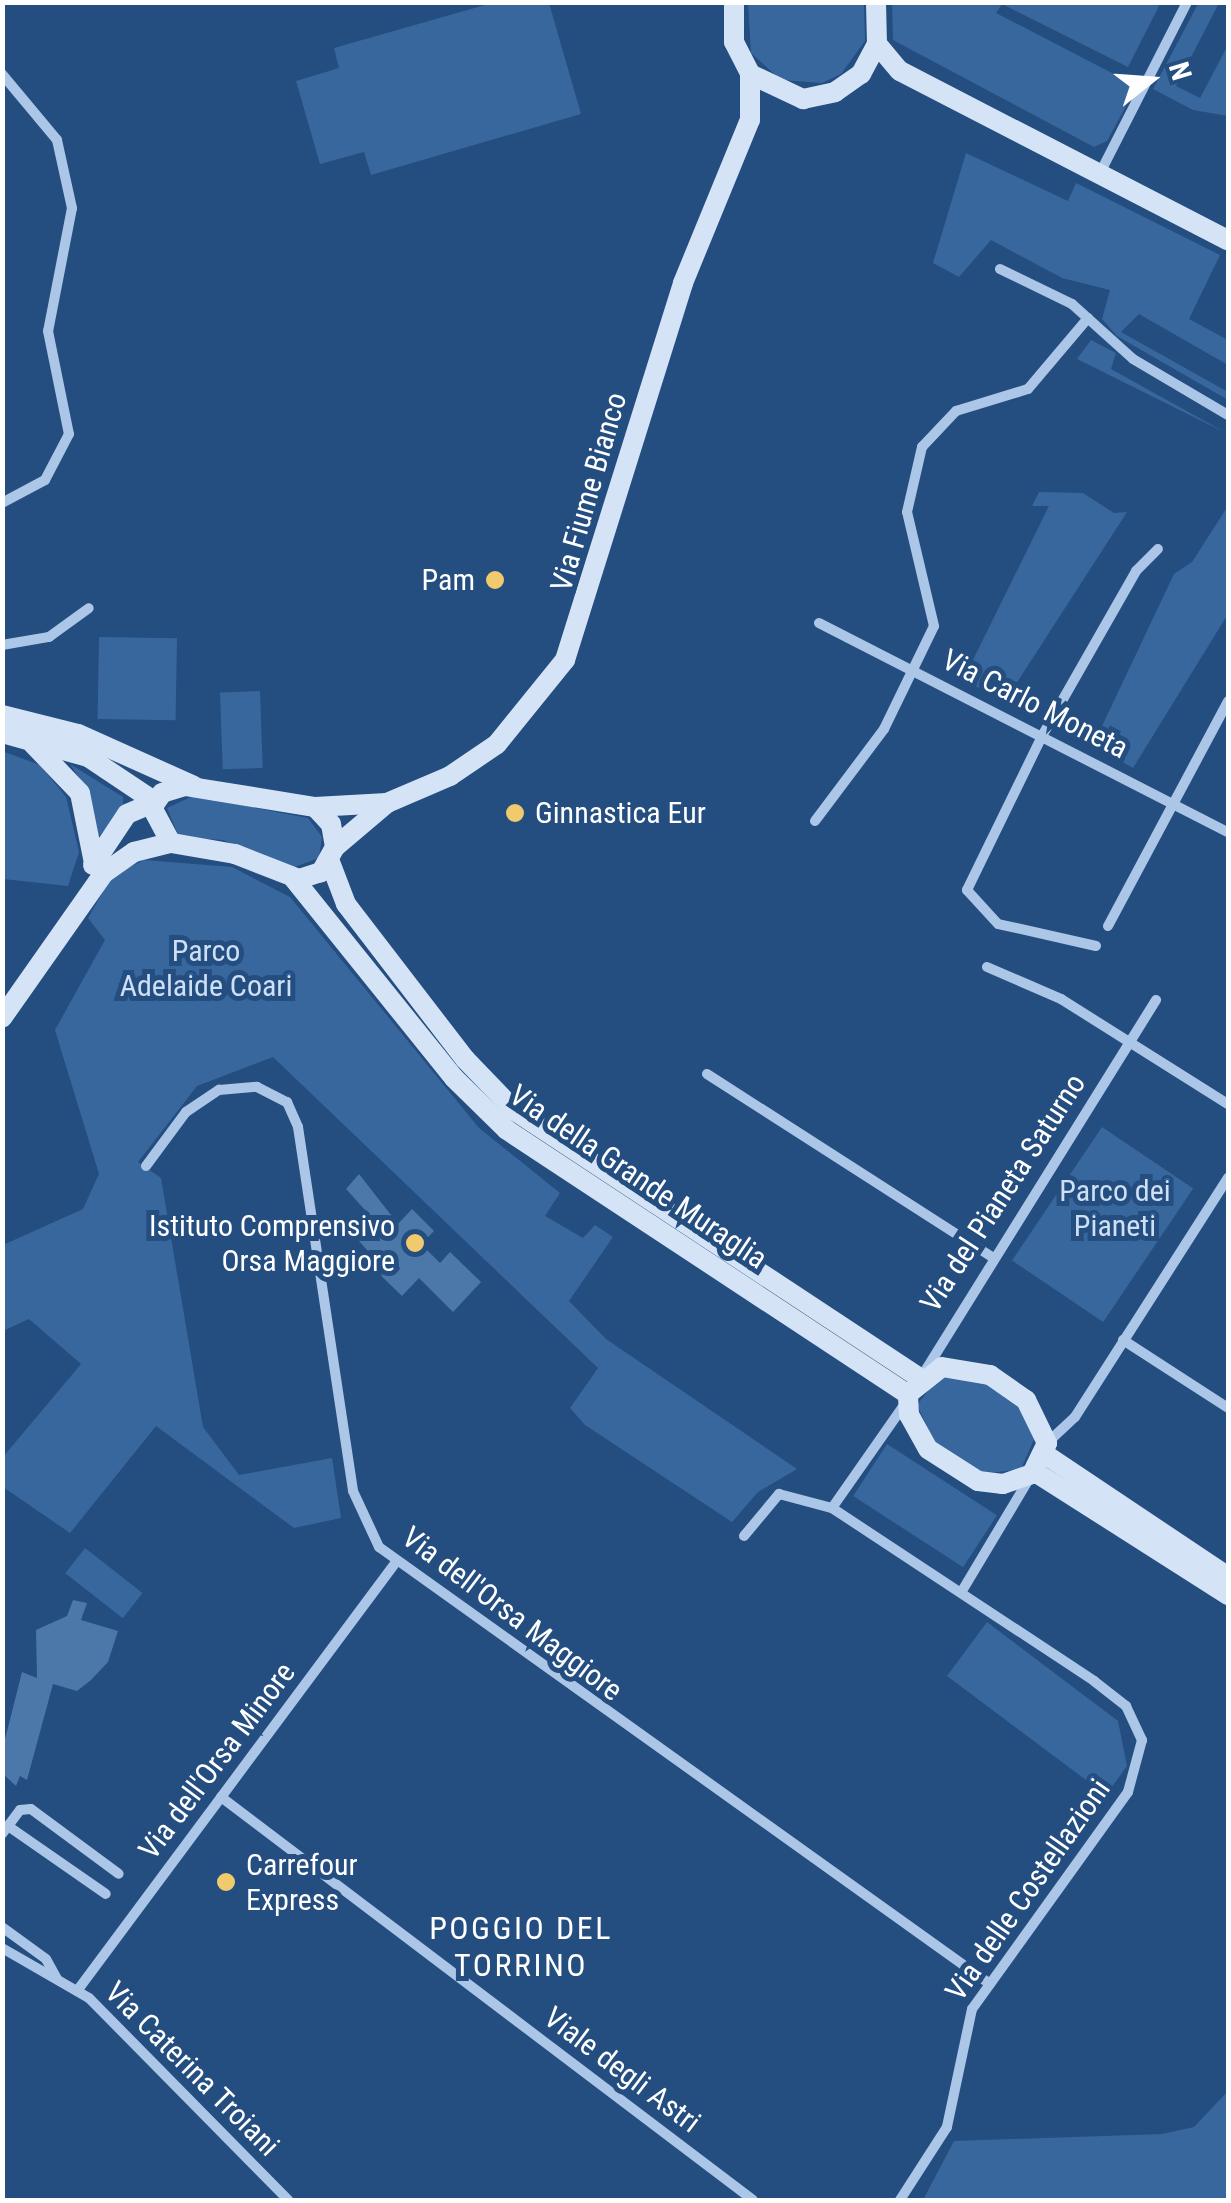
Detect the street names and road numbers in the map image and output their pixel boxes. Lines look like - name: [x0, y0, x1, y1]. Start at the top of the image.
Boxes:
- street label: Via Fiume Bianco: [543, 388, 635, 596]
- street label: Via Carlo Moneta: [936, 642, 1134, 766]
- street label: Via del Pianeta Saturno: [913, 1067, 1093, 1319]
- street label: Via della Grande Muraglia: [502, 1077, 774, 1277]
- street label: Via dell'Orsa Maggiore: [395, 1519, 629, 1709]
- street label: Via dell'Orsa Minore: [131, 1655, 303, 1867]
- street label: Via delle Costellazioni: [938, 1772, 1118, 2008]
- street label: Via Caterina Troiani: [97, 1974, 287, 2164]
- street label: Viale degli Astri: [537, 2000, 707, 2140]

